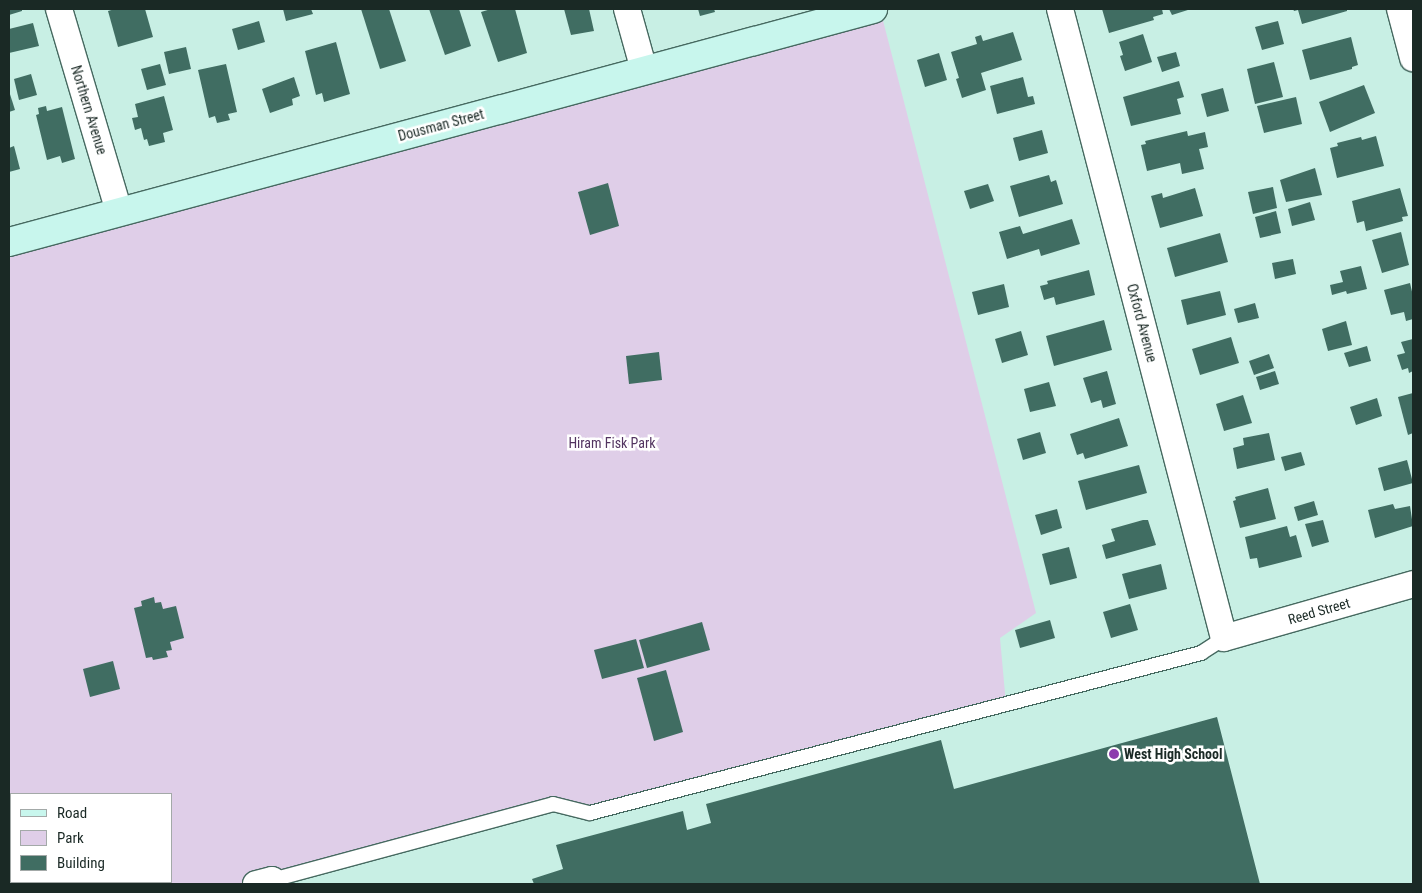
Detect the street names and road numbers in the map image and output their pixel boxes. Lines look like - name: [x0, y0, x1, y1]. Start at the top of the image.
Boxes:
- street label: Northern Avenue: [67, 63, 111, 157]
- street label: Dousman Street: [396, 105, 486, 145]
- street label: Oxford Avenue: [1123, 282, 1161, 364]
- street label: Reed Street: [1286, 594, 1352, 628]

